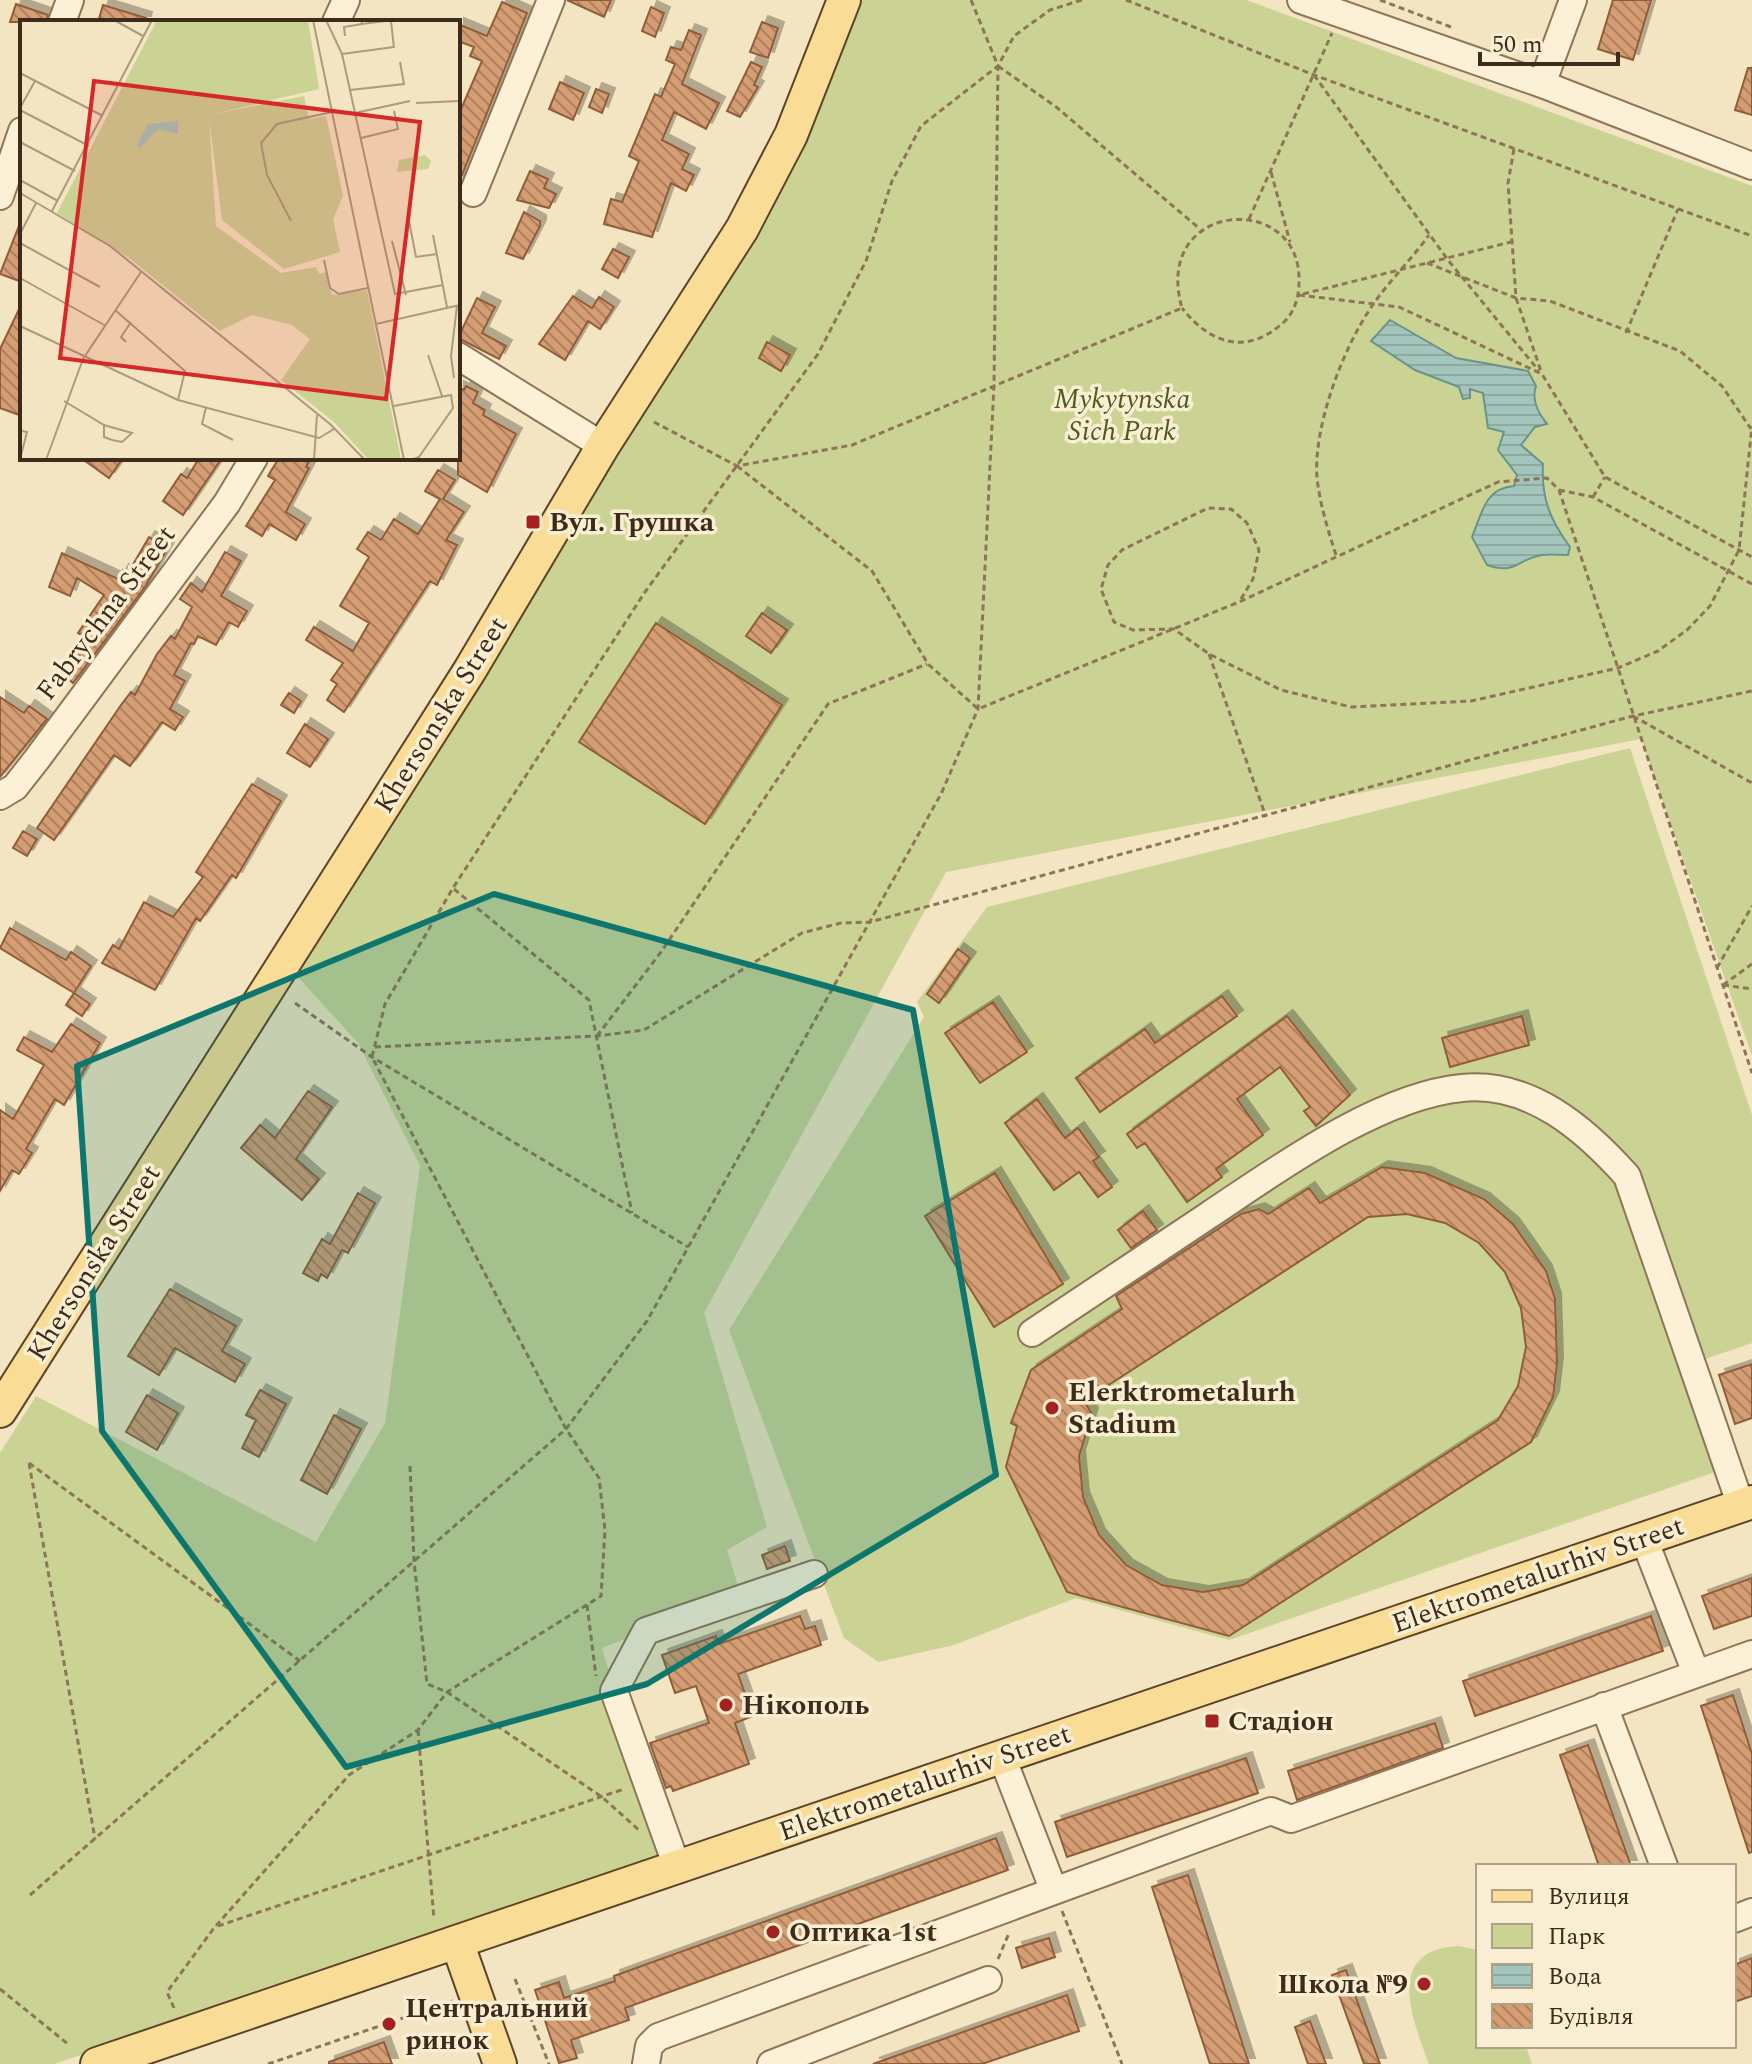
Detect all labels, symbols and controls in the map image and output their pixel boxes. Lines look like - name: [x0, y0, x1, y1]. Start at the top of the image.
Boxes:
- scale bar: [1480, 16, 1618, 66]
- inset map: [20, 20, 460, 460]
- text: 50 m: [1492, 27, 1543, 63]
- park label: Mykytynska Sich Park: [1054, 378, 1190, 453]
- place label: Вул. Грушка: [549, 501, 715, 544]
- marker: Вул. Грушка: [524, 513, 542, 531]
- street label: Fabrychna Street: [26, 516, 187, 710]
- street label: Khersonska Street: [363, 608, 519, 822]
- street label: Khersonska Street: [16, 1156, 172, 1370]
- place label: Elerktrometalurh Stadium: [1068, 1371, 1296, 1446]
- marker: Elerktrometalurh Stadium: [1043, 1399, 1061, 1417]
- street label: Elektrometalurhiv Street: [1386, 1505, 1690, 1645]
- place label: Нікополь: [742, 1684, 869, 1727]
- marker: Нікополь: [717, 1696, 735, 1714]
- place label: Стадіон: [1228, 1700, 1334, 1743]
- marker: Стадіон: [1203, 1712, 1221, 1730]
- street label: Elektrometalurhiv Street: [773, 1713, 1077, 1853]
- legend: [1476, 1864, 1736, 2048]
- text: Вулиця: [1548, 1879, 1630, 1915]
- place label: Оптика 1st: [789, 1911, 937, 1954]
- text: Парк: [1548, 1919, 1605, 1955]
- marker: Оптика 1st: [764, 1923, 782, 1941]
- text: Вода: [1548, 1959, 1602, 1995]
- place label: Школа №9: [1277, 1963, 1408, 2006]
- marker: Школа №9: [1415, 1975, 1433, 1993]
- place label: Центральний ринок: [405, 1987, 588, 2062]
- text: Будівля: [1548, 1999, 1634, 2035]
- marker: Центральний ринок: [380, 2015, 398, 2033]

